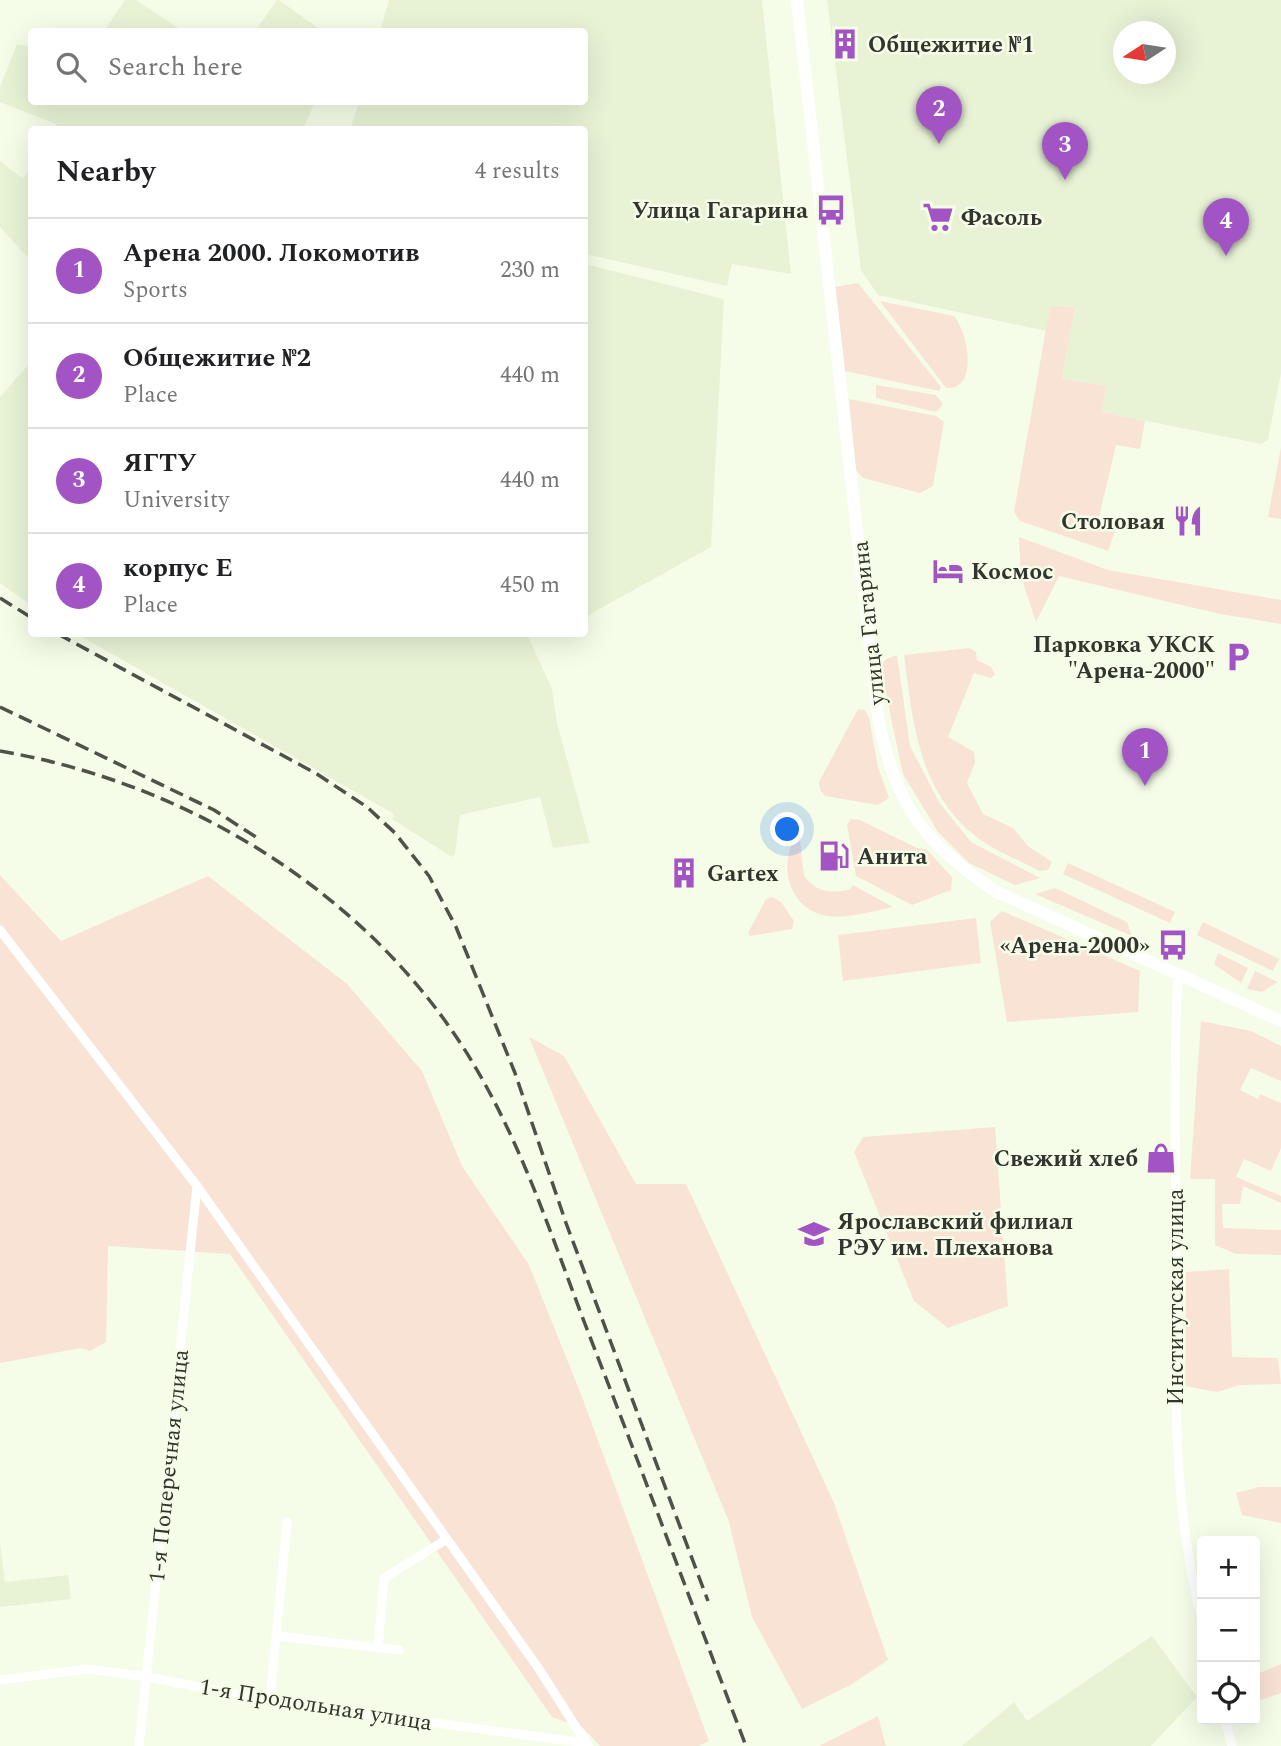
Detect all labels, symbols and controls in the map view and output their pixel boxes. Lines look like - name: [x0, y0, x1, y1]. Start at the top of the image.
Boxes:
- north arrow: [1113, 21, 1176, 84]
- building icon: Общежитие №1: [828, 27, 862, 61]
- search box: [28, 28, 588, 105]
- place label: Общежитие №1: [868, 28, 1034, 63]
- text: Search here: [108, 47, 243, 87]
- icon: search: [52, 48, 90, 86]
- pin: 2: [916, 86, 962, 144]
- pin: 3: [1042, 122, 1088, 180]
- text: Nearby: [56, 149, 155, 195]
- text: 4 results: [475, 154, 560, 189]
- bus stop icon: Улица Гагарина: [814, 193, 848, 227]
- place label: Улица Гагарина: [632, 194, 808, 229]
- pin: 4: [1203, 198, 1249, 256]
- supermarket icon: Фасоль: [921, 200, 955, 234]
- place label: Фасоль: [961, 201, 1042, 236]
- text: Арена 2000. Локомотив: [123, 233, 419, 273]
- text: 1: [73, 253, 85, 288]
- text: 230 m: [500, 253, 560, 288]
- text: Sports: [123, 273, 188, 308]
- text: Общежитие №2: [123, 338, 311, 378]
- text: 2: [73, 358, 85, 393]
- text: 440 m: [500, 358, 560, 393]
- text: Place: [123, 378, 178, 413]
- text: ЯГТУ: [123, 443, 196, 483]
- text: 3: [73, 463, 85, 498]
- text: 440 m: [500, 463, 560, 498]
- text: University: [123, 483, 229, 518]
- restaurant icon: Столовая: [1171, 504, 1205, 538]
- place label: Столовая: [1061, 505, 1165, 540]
- street label: улица Гагарина: [843, 539, 896, 708]
- text: корпус Е: [123, 548, 233, 588]
- hotel icon: Космос: [931, 554, 965, 588]
- place label: Космос: [971, 555, 1053, 590]
- text: 4: [73, 568, 85, 603]
- text: 450 m: [500, 568, 560, 603]
- text: Place: [123, 588, 178, 623]
- place label: Парковка УКСК "Арена-2000": [1033, 628, 1215, 689]
- parking icon: Парковка УКСК "Арена-2000": [1221, 640, 1255, 674]
- pin: 1: [1122, 728, 1168, 786]
- your location: [770, 812, 804, 846]
- fuel station icon: Анита: [817, 839, 851, 873]
- place label: Анита: [857, 840, 927, 875]
- building icon: Gartex: [667, 856, 701, 890]
- place label: Gartex: [707, 857, 779, 892]
- bus stop icon: «Арена-2000»: [1156, 928, 1190, 962]
- place label: «Арена-2000»: [1000, 929, 1150, 964]
- shop icon: Свежий хлеб: [1144, 1141, 1178, 1175]
- place label: Свежий хлеб: [994, 1142, 1138, 1177]
- street label: Институтская улица: [1159, 1188, 1194, 1406]
- place label: Ярославский филиал РЭУ им. Плеханова: [837, 1205, 1073, 1266]
- school or university icon: Ярославский филиал РЭУ им. Плеханова: [797, 1217, 831, 1251]
- street label: 1-я Поперечная улица: [140, 1348, 199, 1585]
- map controls: [1197, 1536, 1260, 1725]
- button: +: [1197, 1536, 1260, 1599]
- button: −: [1197, 1599, 1260, 1662]
- button: locate: [1197, 1662, 1260, 1725]
- street label: 1-я Продольная улица: [197, 1670, 435, 1741]

